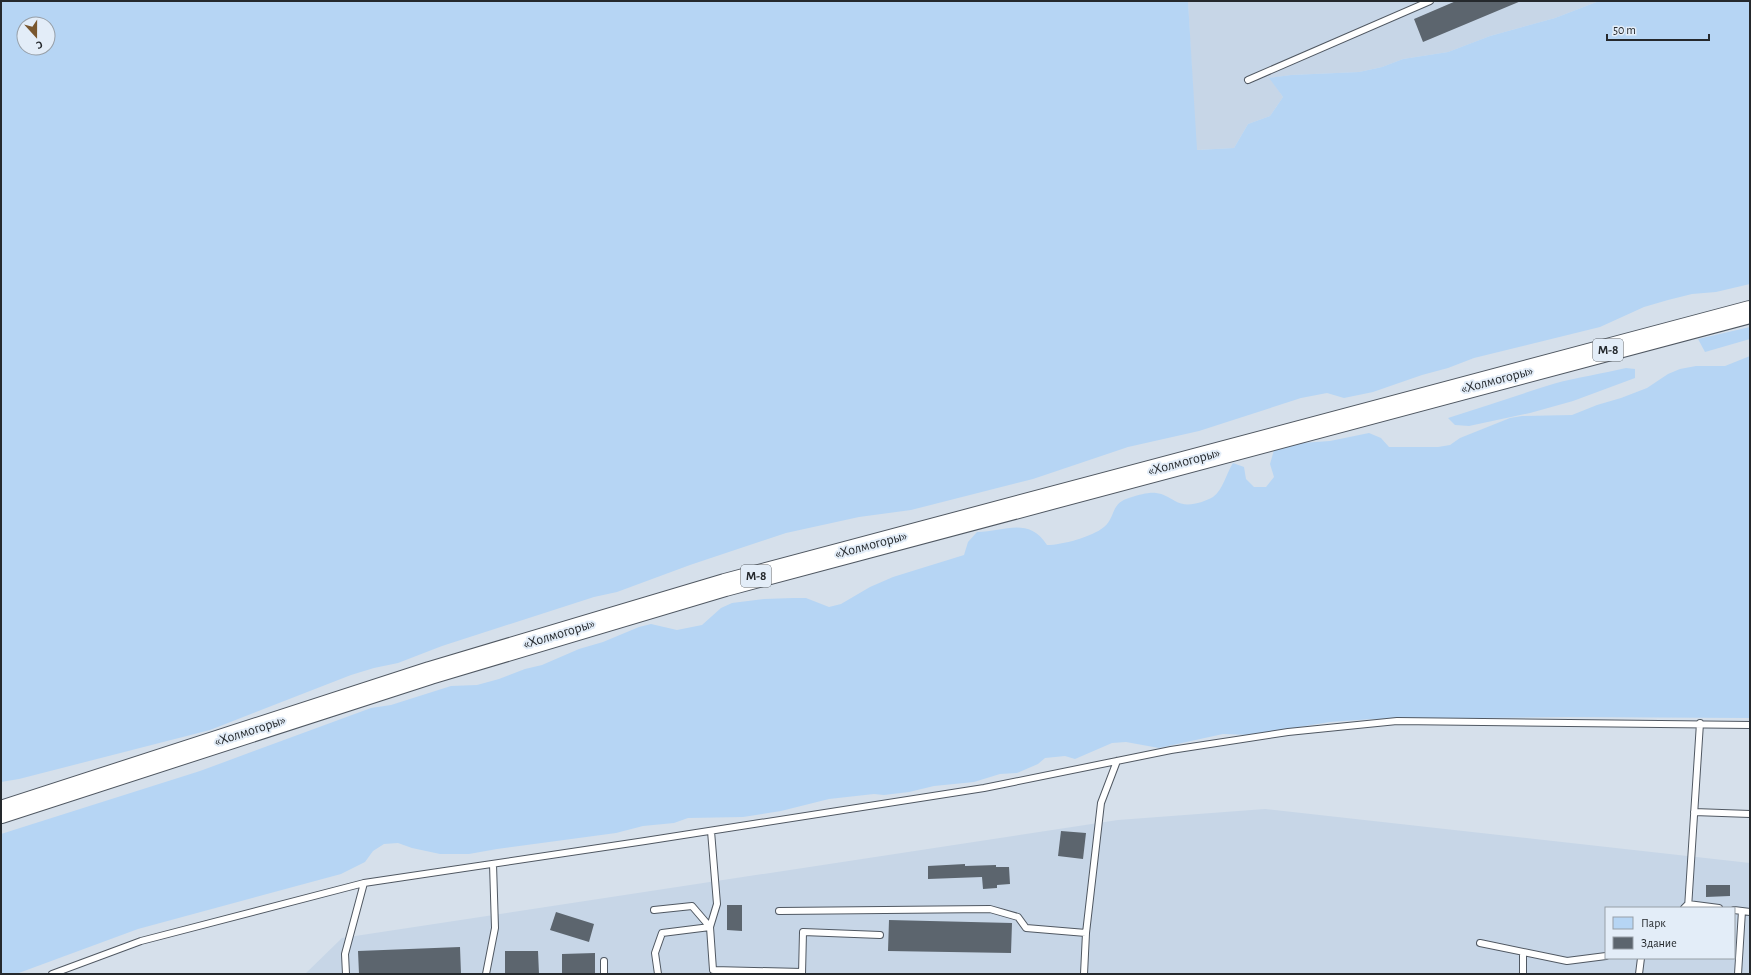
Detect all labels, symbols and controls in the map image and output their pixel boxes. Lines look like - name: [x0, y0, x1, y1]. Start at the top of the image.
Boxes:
- north arrow: [16, 16, 56, 56]
- scale bar: [1607, 16, 1709, 42]
- text: 50 m: [1613, 24, 1636, 36]
- text: С: [35, 39, 44, 51]
- road number: М-8: [1593, 339, 1623, 361]
- street label: «Холмогоры»: [1459, 364, 1535, 396]
- street label: «Холмогоры»: [1146, 446, 1222, 478]
- street label: «Холмогоры»: [833, 529, 909, 561]
- road number: М-8: [741, 565, 771, 587]
- street label: «Холмогоры»: [521, 616, 597, 652]
- street label: «Холмогоры»: [212, 713, 288, 749]
- legend: [1605, 907, 1735, 959]
- text: Парк: [1641, 917, 1666, 929]
- text: Здание: [1641, 937, 1677, 949]

